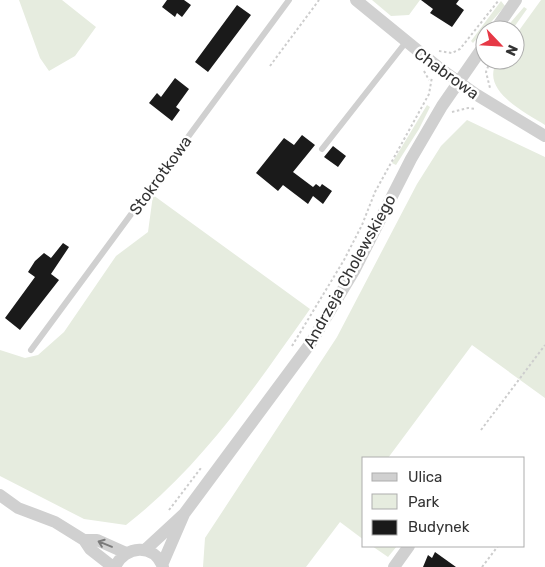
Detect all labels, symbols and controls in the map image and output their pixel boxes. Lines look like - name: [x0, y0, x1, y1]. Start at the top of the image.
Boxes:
- north arrow: [475, 20, 525, 70]
- text: N: [501, 42, 521, 58]
- street label: Chabrowa: [411, 44, 483, 103]
- street label: Stokrotkowa: [125, 132, 195, 219]
- street label: Andrzeja Cholewskiego: [299, 191, 400, 351]
- legend: [362, 457, 525, 547]
- text: Ulica: [408, 468, 442, 486]
- text: Park: [408, 493, 439, 511]
- text: Budynek: [408, 518, 470, 536]
- one-way arrow: [98, 538, 113, 548]

